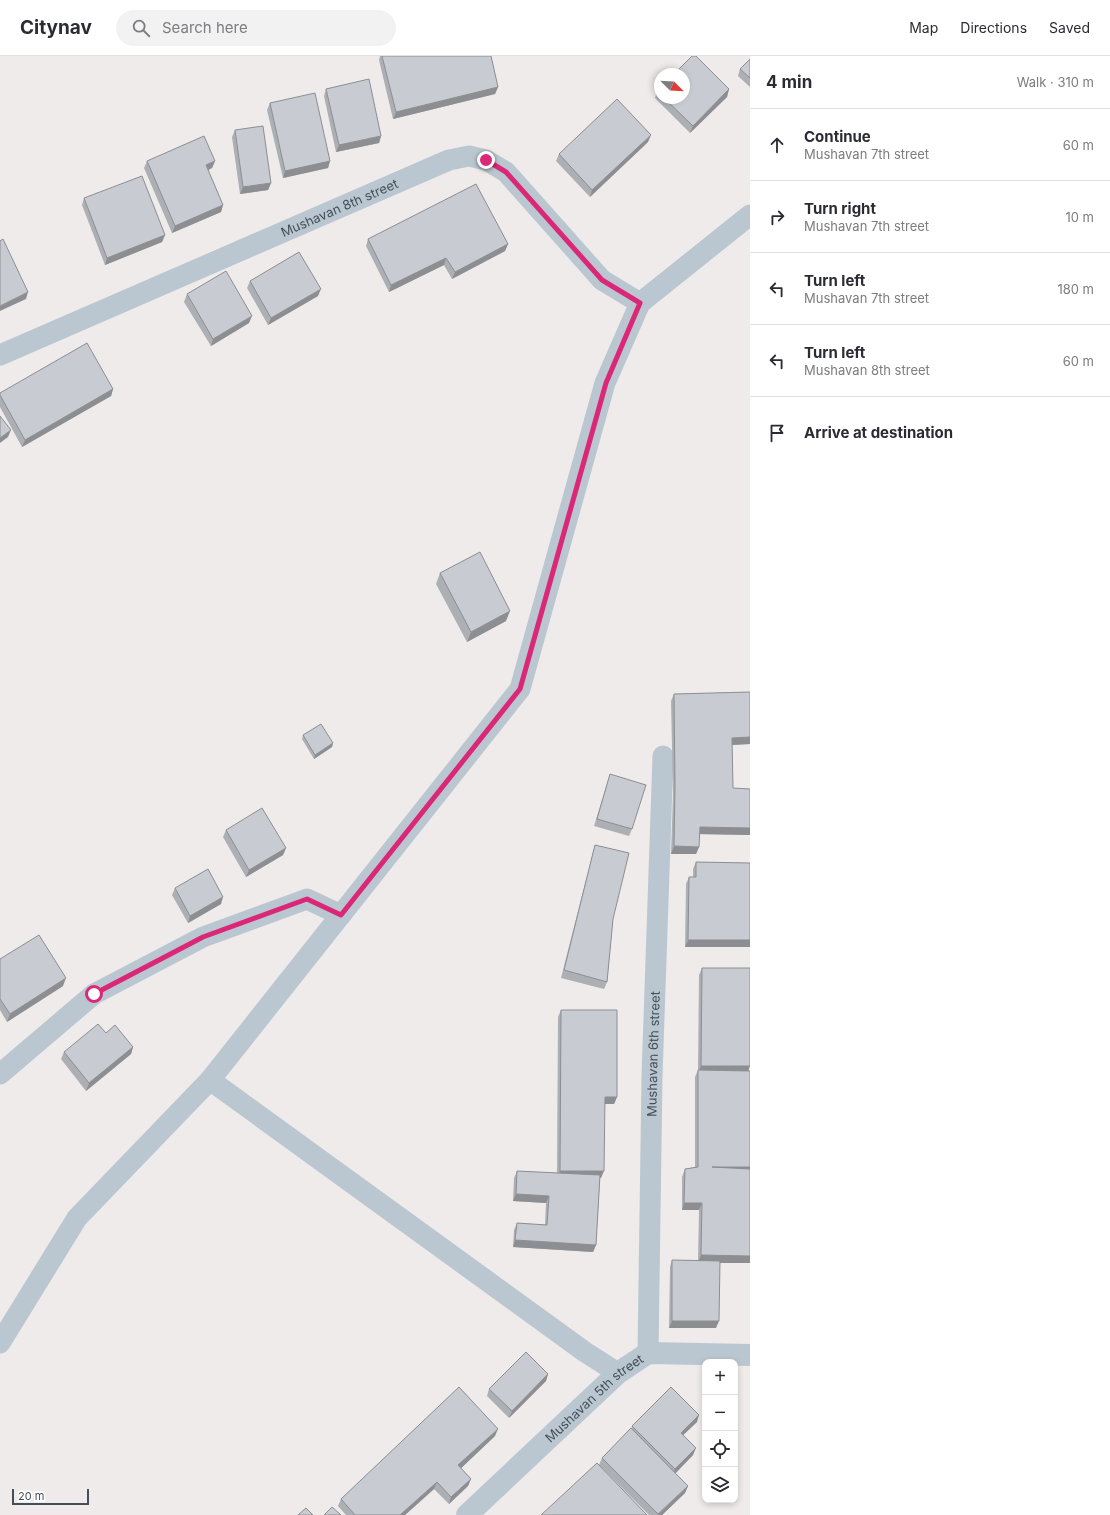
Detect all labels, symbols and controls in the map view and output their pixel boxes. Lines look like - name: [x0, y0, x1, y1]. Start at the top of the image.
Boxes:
- search box: [116, 10, 396, 46]
- text: Citynav: [20, 16, 92, 39]
- icon: search: [130, 17, 152, 39]
- text: Search here: [162, 18, 248, 37]
- text: Map: [909, 19, 938, 36]
- text: Directions: [960, 19, 1027, 36]
- text: Saved: [1049, 19, 1090, 36]
- north arrow: [654, 68, 690, 104]
- text: 4 min: [766, 72, 812, 92]
- text: Walk · 310 m: [1017, 74, 1094, 90]
- text: Continue: [804, 127, 871, 146]
- icon: ahead: [766, 134, 788, 156]
- text: 60 m: [1063, 137, 1094, 153]
- text: Mushavan 7th street: [804, 146, 929, 162]
- route end: [477, 151, 495, 169]
- street label: Mushavan 8th street: [278, 175, 400, 240]
- text: Turn right: [804, 199, 876, 218]
- icon: right: [766, 206, 788, 228]
- text: 10 m: [1065, 209, 1094, 225]
- text: Mushavan 7th street: [804, 218, 929, 234]
- text: Turn left: [804, 271, 865, 290]
- icon: left: [766, 278, 788, 300]
- text: 180 m: [1057, 281, 1094, 297]
- text: Mushavan 7th street: [804, 290, 929, 306]
- text: Turn left: [804, 343, 865, 362]
- icon: left: [766, 350, 788, 372]
- text: 60 m: [1063, 353, 1094, 369]
- text: Mushavan 8th street: [804, 362, 930, 378]
- icon: arrive: [766, 422, 788, 444]
- text: Arrive at destination: [804, 423, 953, 442]
- route start: [85, 985, 103, 1003]
- street label: Mushavan 6th street: [643, 991, 663, 1117]
- street label: Mushavan 5th street: [542, 1350, 646, 1445]
- map controls: [702, 1359, 738, 1503]
- button: +: [702, 1359, 738, 1395]
- button: −: [702, 1395, 738, 1431]
- button: locate: [702, 1431, 738, 1467]
- button: layers: [702, 1467, 738, 1503]
- scale bar: [12, 1487, 89, 1506]
- text: 20 m: [18, 1489, 44, 1503]

